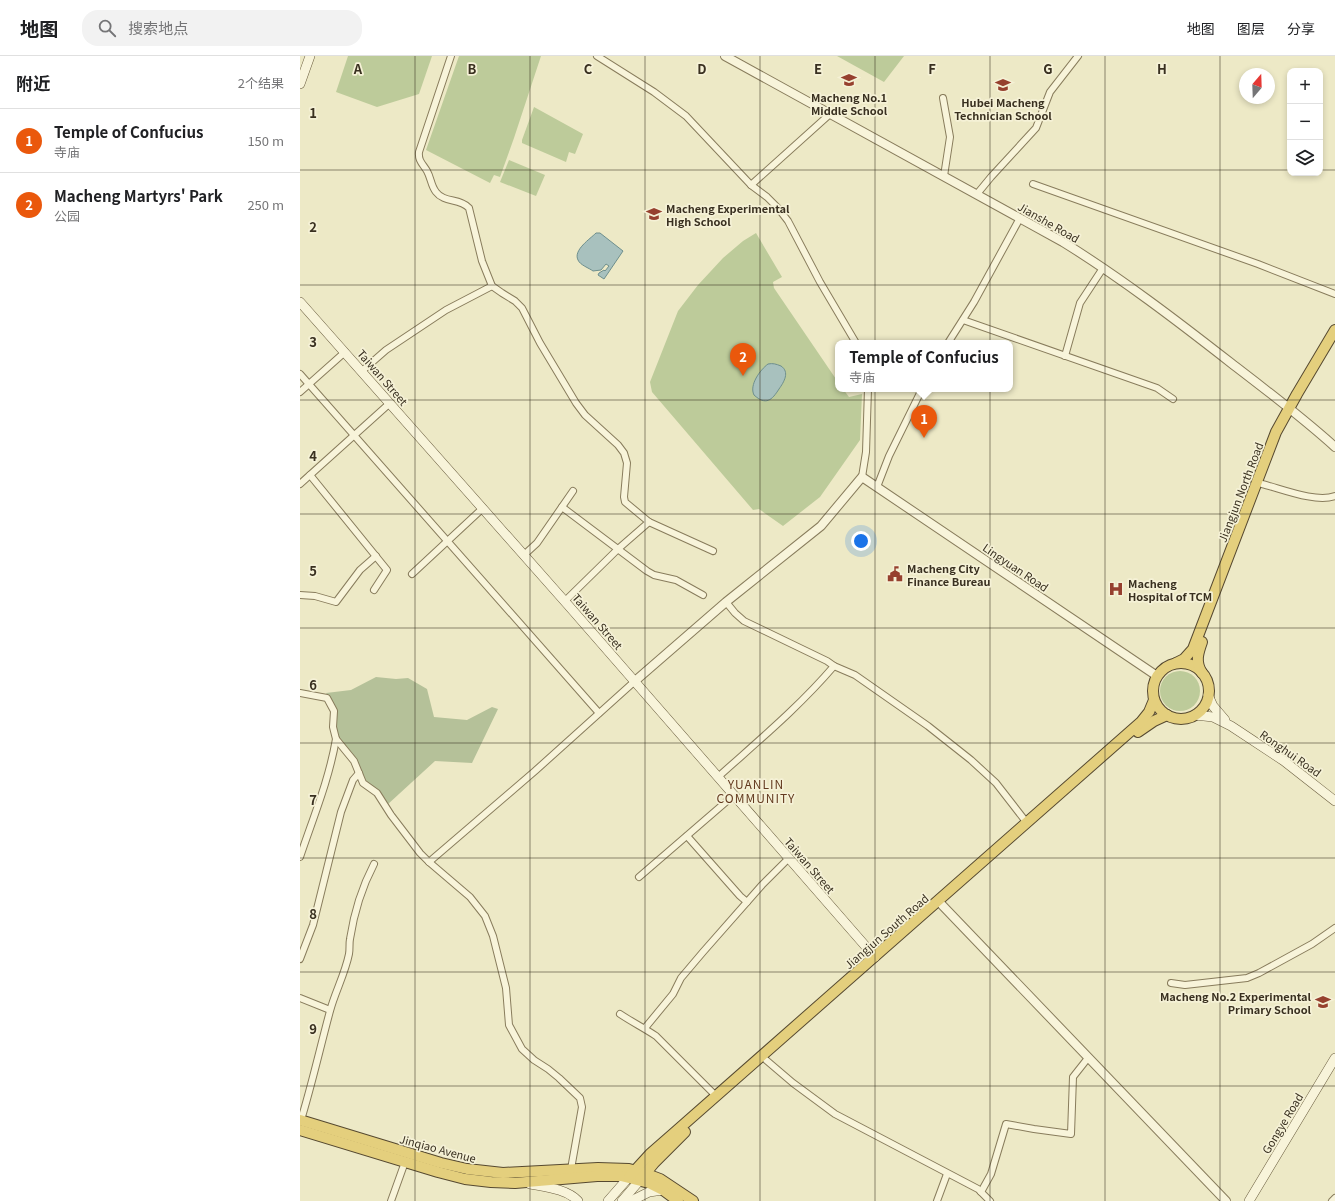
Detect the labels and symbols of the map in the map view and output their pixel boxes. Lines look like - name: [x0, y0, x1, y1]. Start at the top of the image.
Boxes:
- text: A: [353, 59, 363, 78]
- text: B: [468, 59, 477, 78]
- text: C: [584, 59, 593, 78]
- text: D: [697, 59, 707, 78]
- text: E: [814, 59, 822, 78]
- text: F: [928, 59, 936, 78]
- text: G: [1043, 59, 1053, 78]
- text: H: [1157, 59, 1167, 78]
- north arrow: [1239, 68, 1275, 104]
- school or university icon: Macheng No.1 Middle School: [840, 71, 858, 89]
- school or university icon: Hubei Macheng Technician School: [994, 76, 1012, 94]
- place label: Macheng No.1 Middle School: [811, 89, 888, 118]
- place label: Hubei Macheng Technician School: [954, 94, 1052, 123]
- text: 1: [309, 103, 317, 122]
- street label: Jianshe Road: [1015, 198, 1083, 246]
- place label: Macheng Experimental High School: [666, 200, 790, 229]
- school or university icon: Macheng Experimental High School: [645, 205, 663, 223]
- text: 2: [309, 217, 317, 236]
- text: 3: [309, 332, 317, 351]
- pin: 2: [730, 343, 756, 376]
- street label: Taiwan Street: [354, 345, 412, 409]
- pin: 1: [911, 405, 937, 438]
- street label: Jiangjun North Road: [1214, 440, 1266, 544]
- text: 4: [309, 446, 317, 465]
- your location: [851, 531, 871, 551]
- street label: Lingyuan Road: [980, 539, 1052, 595]
- place label: Macheng City Finance Bureau: [907, 560, 990, 589]
- text: 5: [309, 561, 317, 580]
- public building icon: Macheng City Finance Bureau: [886, 565, 904, 583]
- place label: Macheng Hospital of TCM: [1128, 575, 1212, 604]
- hospital icon: Macheng Hospital of TCM: [1107, 580, 1125, 598]
- street label: Taiwan Street: [569, 589, 627, 653]
- text: 6: [309, 675, 317, 694]
- street label: Ronghui Road: [1257, 726, 1325, 780]
- district label: YUANLIN COMMUNITY: [717, 775, 795, 806]
- text: 7: [309, 790, 317, 809]
- street label: Taiwan Street: [781, 833, 839, 897]
- street label: Jiangjun South Road: [840, 890, 932, 972]
- text: 8: [309, 904, 317, 923]
- place label: Macheng No.2 Experimental Primary School: [1160, 988, 1312, 1017]
- school or university icon: Macheng No.2 Experimental Primary School: [1314, 993, 1332, 1011]
- text: 9: [309, 1019, 317, 1038]
- street label: Gongye Road: [1258, 1090, 1306, 1156]
- street label: Jinqiao Avenue: [398, 1130, 478, 1166]

